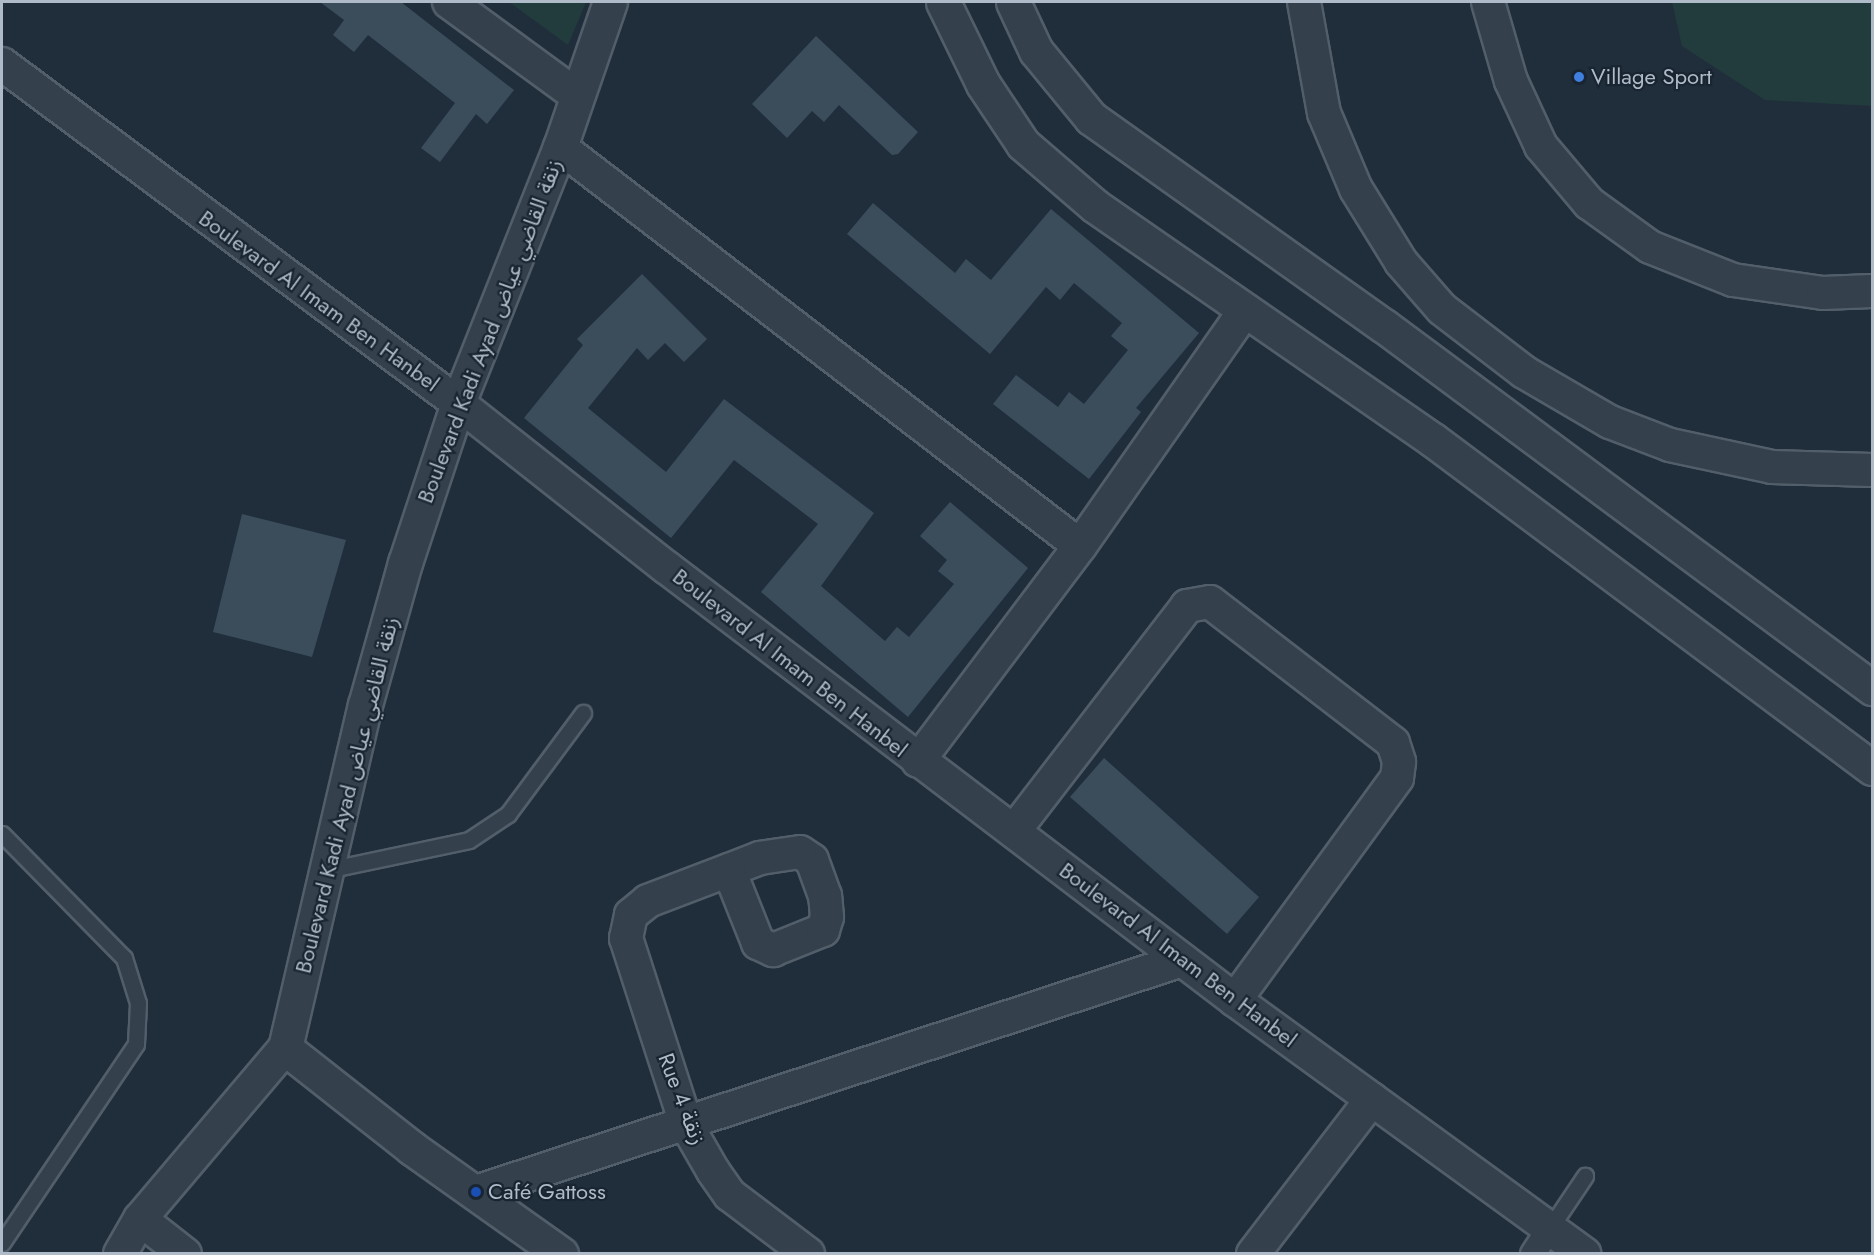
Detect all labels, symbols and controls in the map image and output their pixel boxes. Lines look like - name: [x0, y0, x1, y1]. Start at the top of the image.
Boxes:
- place label: Village Sport: [1591, 64, 1712, 90]
- marker: Village Sport: [1572, 70, 1586, 84]
- street label: Boulevard Kadi Ayad زنقة القاضي عياض: [412, 155, 568, 507]
- street label: Boulevard Al Imam Ben Hanbel: [194, 205, 444, 397]
- street label: Boulevard Al Imam Ben Hanbel: [667, 563, 913, 763]
- street label: Boulevard Kadi Ayad زنقة القاضي عياض: [290, 614, 404, 976]
- street label: Boulevard Al Imam Ben Hanbel: [1054, 857, 1302, 1053]
- street label: Rue 4 زنقة: [652, 1049, 712, 1149]
- place label: Café Gattoss: [488, 1179, 606, 1205]
- marker: Café Gattoss: [469, 1185, 483, 1199]

